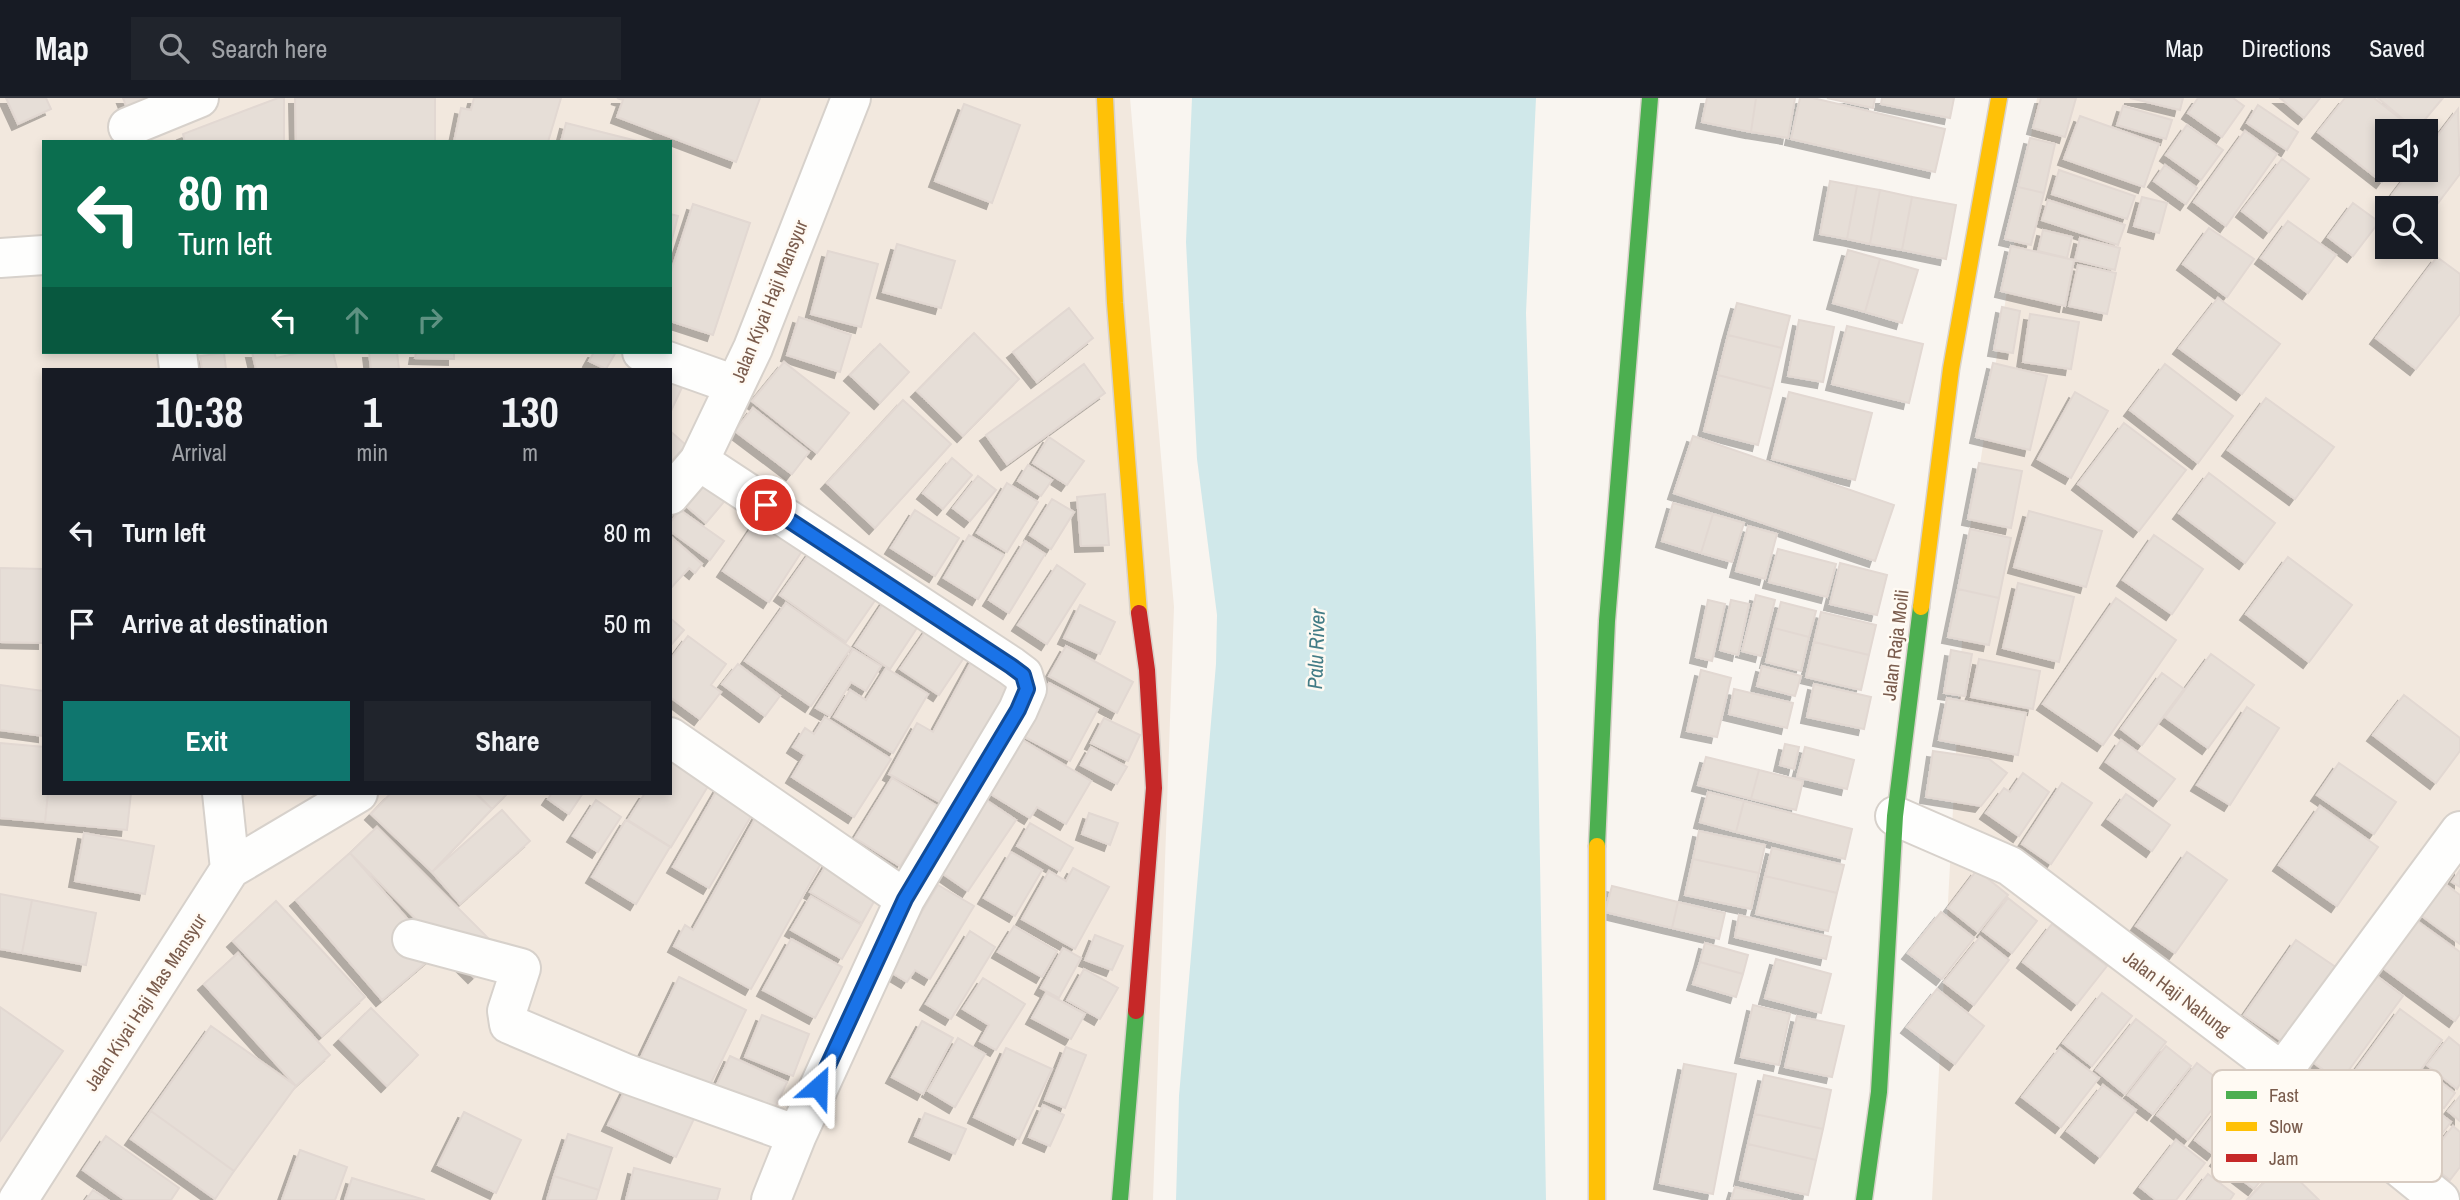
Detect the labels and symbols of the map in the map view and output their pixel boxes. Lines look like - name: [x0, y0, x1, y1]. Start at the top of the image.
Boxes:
- street label: Jalan Kiyai Haji Mansyur: [725, 215, 814, 386]
- pin: [736, 475, 796, 535]
- street label: Jalan Raja Moili: [1875, 588, 1915, 702]
- water label: Palu River: [1300, 607, 1332, 690]
- street label: Jalan Kiyai Haji Mas Mansyur: [78, 907, 213, 1096]
- street label: Jalan Haji Nahung: [2118, 944, 2236, 1042]
- position arrow: [781, 1050, 855, 1124]
- legend: [2212, 1070, 2442, 1182]
- text: Fast: [2269, 1082, 2299, 1108]
- text: Slow: [2269, 1113, 2304, 1139]
- text: Jam: [2269, 1145, 2298, 1171]

